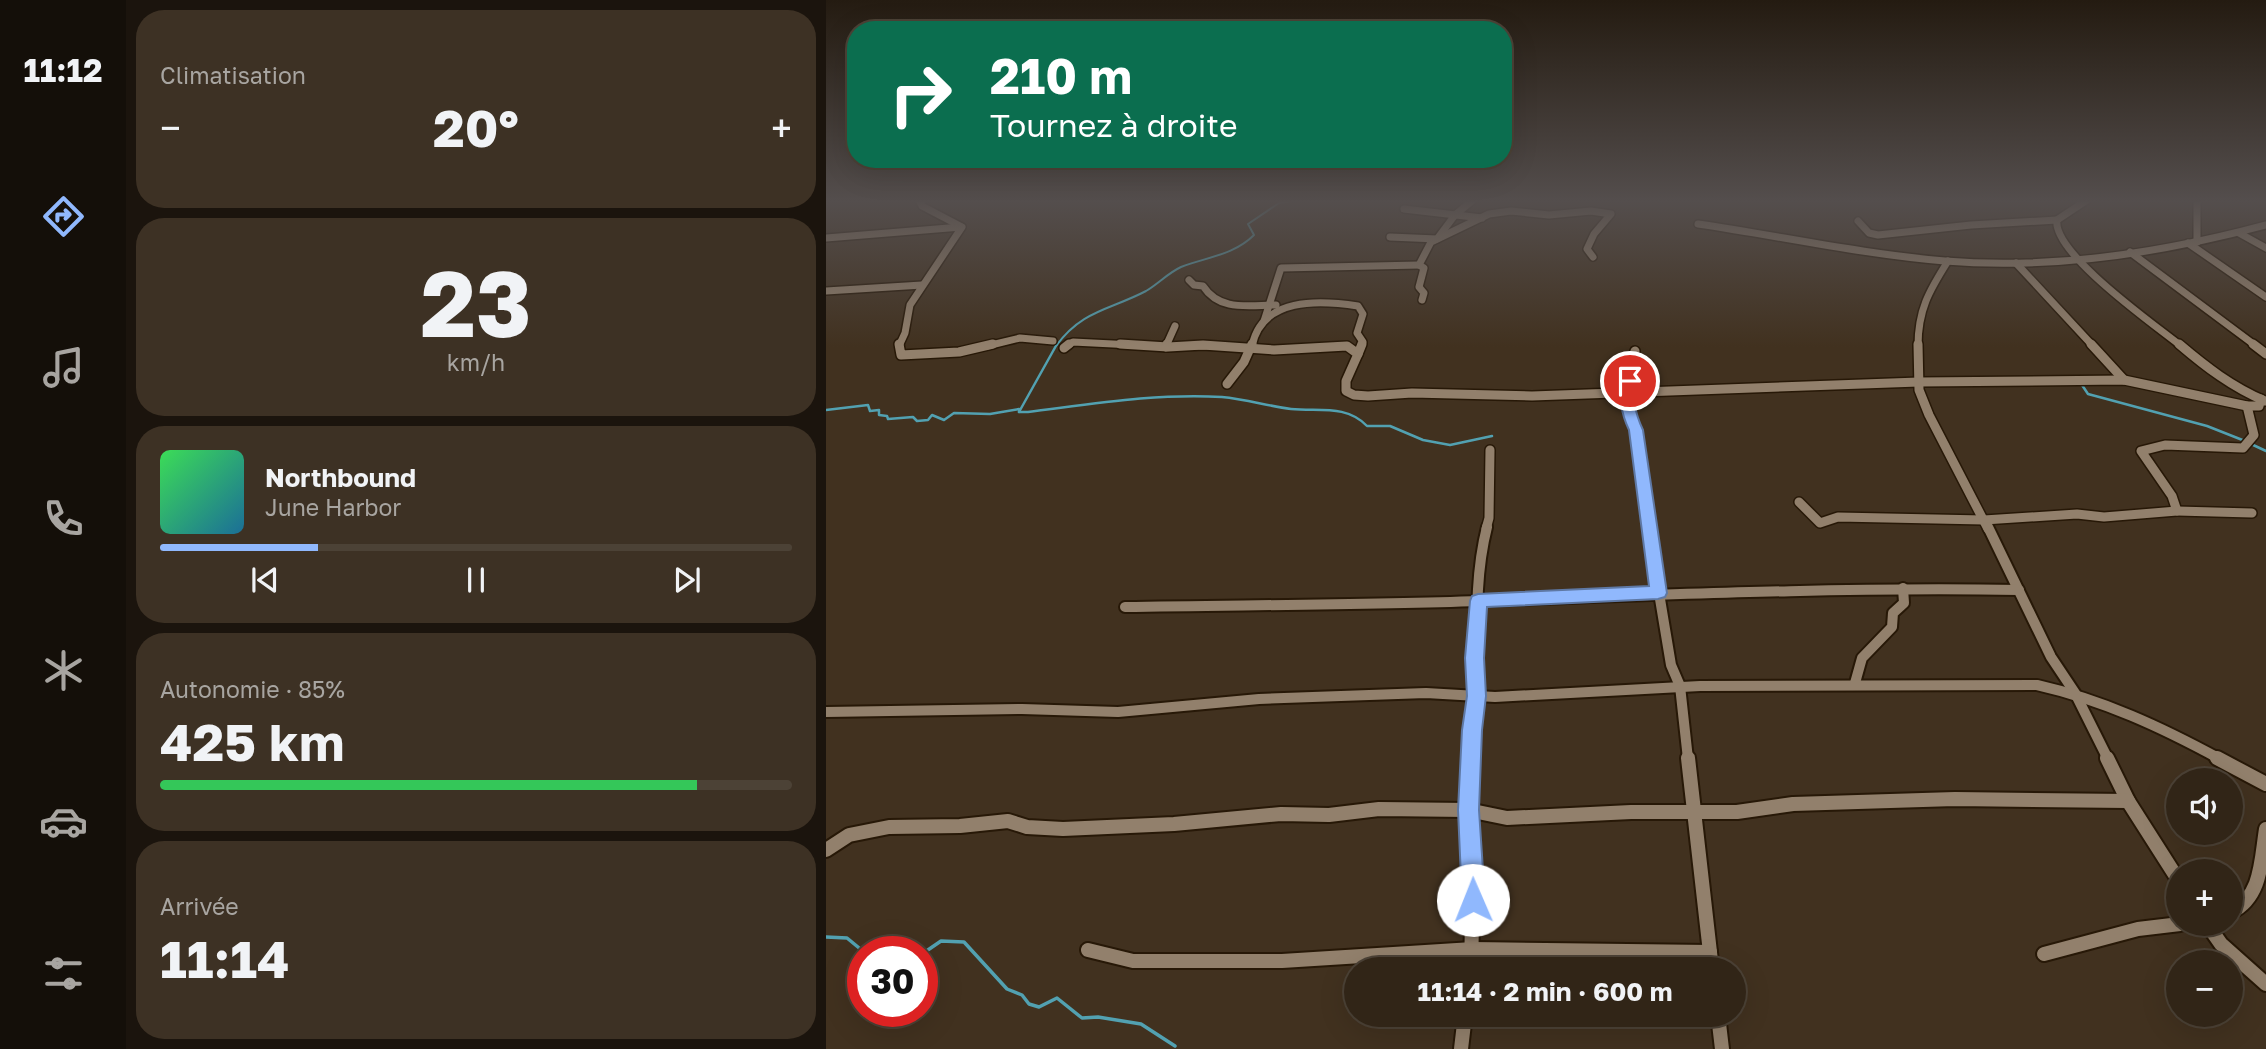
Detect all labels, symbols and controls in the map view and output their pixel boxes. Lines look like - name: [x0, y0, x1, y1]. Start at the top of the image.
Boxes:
- text: 210 m: [990, 46, 1132, 105]
- icon: right: [875, 49, 966, 140]
- text: 11:12: [23, 51, 103, 89]
- text: Climatisation: [160, 61, 306, 89]
- text: 20°: [433, 96, 519, 158]
- text: −: [160, 105, 181, 150]
- text: +: [771, 105, 792, 150]
- text: Tournez à droite: [990, 106, 1238, 144]
- icon: directions: [39, 192, 88, 241]
- text: 23: [420, 248, 532, 357]
- icon: music: [39, 343, 88, 392]
- text: km/h: [447, 348, 505, 376]
- pin: [1600, 351, 1660, 411]
- icon: arrive: [1611, 362, 1649, 400]
- text: Northbound: [265, 462, 416, 493]
- text: June Harbor: [265, 493, 401, 521]
- icon: phone: [39, 494, 88, 543]
- icon: previous: [246, 561, 284, 599]
- icon: pause: [457, 561, 495, 599]
- icon: next: [668, 561, 706, 599]
- icon: climate: [39, 646, 88, 695]
- text: Autonomie · 85%: [160, 675, 345, 703]
- text: 425 km: [160, 710, 345, 772]
- map controls: [2166, 768, 2243, 1027]
- button: sound: [2166, 768, 2243, 845]
- icon: car: [39, 797, 88, 846]
- button: +: [2166, 859, 2243, 936]
- position arrow: [1436, 863, 1510, 937]
- text: Arrivée: [160, 892, 239, 920]
- text: 11:14: [160, 927, 289, 989]
- speed limit sign: 30: [847, 936, 938, 1027]
- icon: filters: [39, 949, 88, 998]
- button: −: [2166, 950, 2243, 1027]
- text: 11:14 · 2 min · 600 m: [1418, 976, 1672, 1007]

